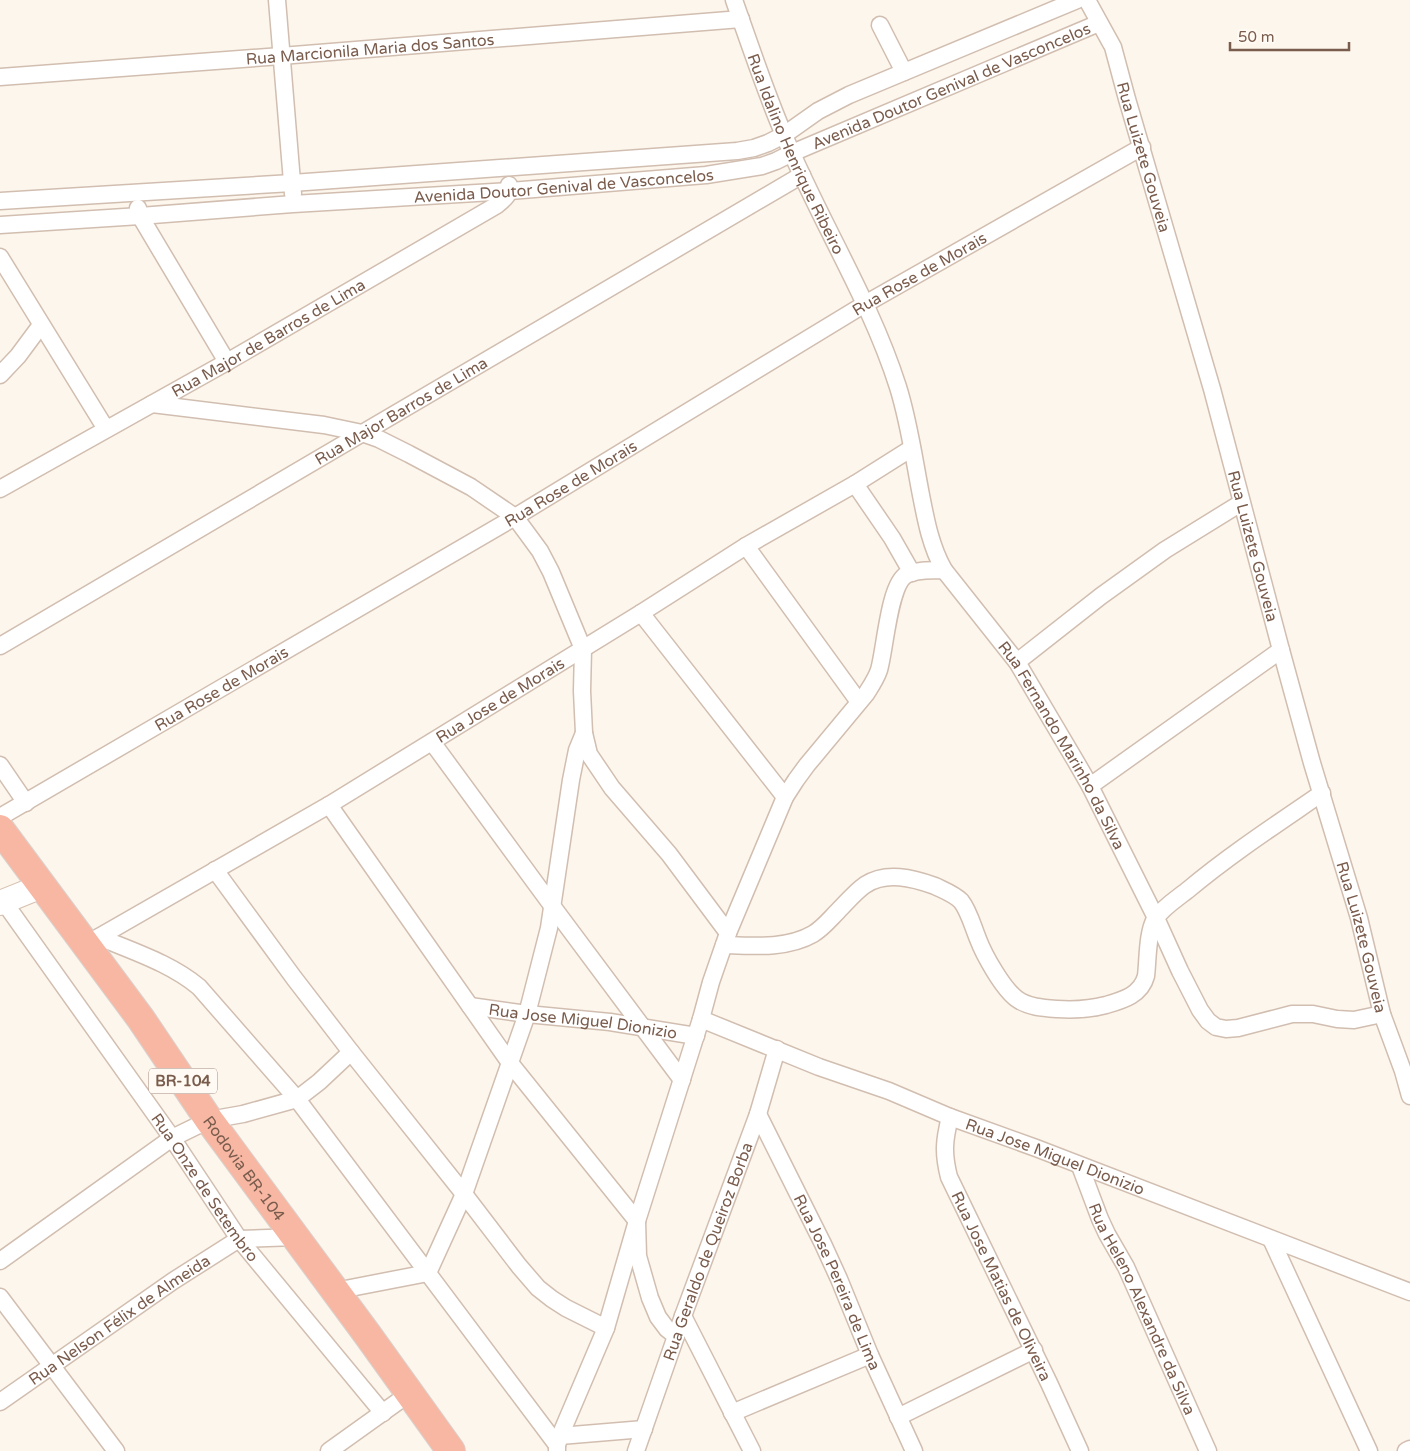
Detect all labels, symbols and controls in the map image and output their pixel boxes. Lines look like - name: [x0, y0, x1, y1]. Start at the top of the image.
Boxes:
- street label: Avenida Doutor Genival de Vasconcelos: [809, 19, 1094, 154]
- scale bar: [1230, 20, 1349, 52]
- text: 50 m: [1238, 28, 1275, 46]
- street label: Rua Marcionila Maria dos Santos: [245, 30, 495, 70]
- street label: Rua Idalino Henrique Ribeiro: [743, 51, 848, 258]
- street label: Rua Luizete Gouveia: [1112, 80, 1175, 235]
- street label: Avenida Doutor Genival de Vasconcelos: [413, 165, 715, 208]
- street label: Rua Rose de Morais: [849, 228, 991, 320]
- street label: Rua Major de Barros de Lima: [168, 275, 369, 402]
- street label: Rua Major Barros de Lima: [312, 353, 491, 470]
- street label: Rua Rose de Morais: [501, 436, 641, 532]
- street label: Rua Luizete Gouveia: [1223, 468, 1282, 624]
- street label: Rua Fernando Marinho da Silva: [993, 637, 1129, 853]
- street label: Rua Rose de Morais: [151, 642, 292, 736]
- street label: Rua Jose de Morais: [432, 653, 569, 748]
- street label: Rua Luizete Gouveia: [1331, 859, 1390, 1015]
- street label: Rua Jose Miguel Dionizio: [487, 1000, 679, 1044]
- road number: BR-104: [149, 1068, 217, 1094]
- street label: Rua Onze de Setembro: [146, 1109, 263, 1266]
- street label: Rodovia BR-104: [198, 1112, 289, 1225]
- street label: Rua Jose Miguel Dionizio: [963, 1114, 1147, 1200]
- street label: Rua Geraldo de Queiroz Borba: [659, 1140, 758, 1364]
- street label: Rua Jose Matias de Oliveira: [947, 1188, 1056, 1385]
- street label: Rua Jose Pereira de Lima: [789, 1191, 885, 1374]
- street label: Rua Heleno Alexandre da Silva: [1084, 1200, 1200, 1418]
- street label: Rua Nelson Félix de Almeida: [25, 1251, 214, 1390]

